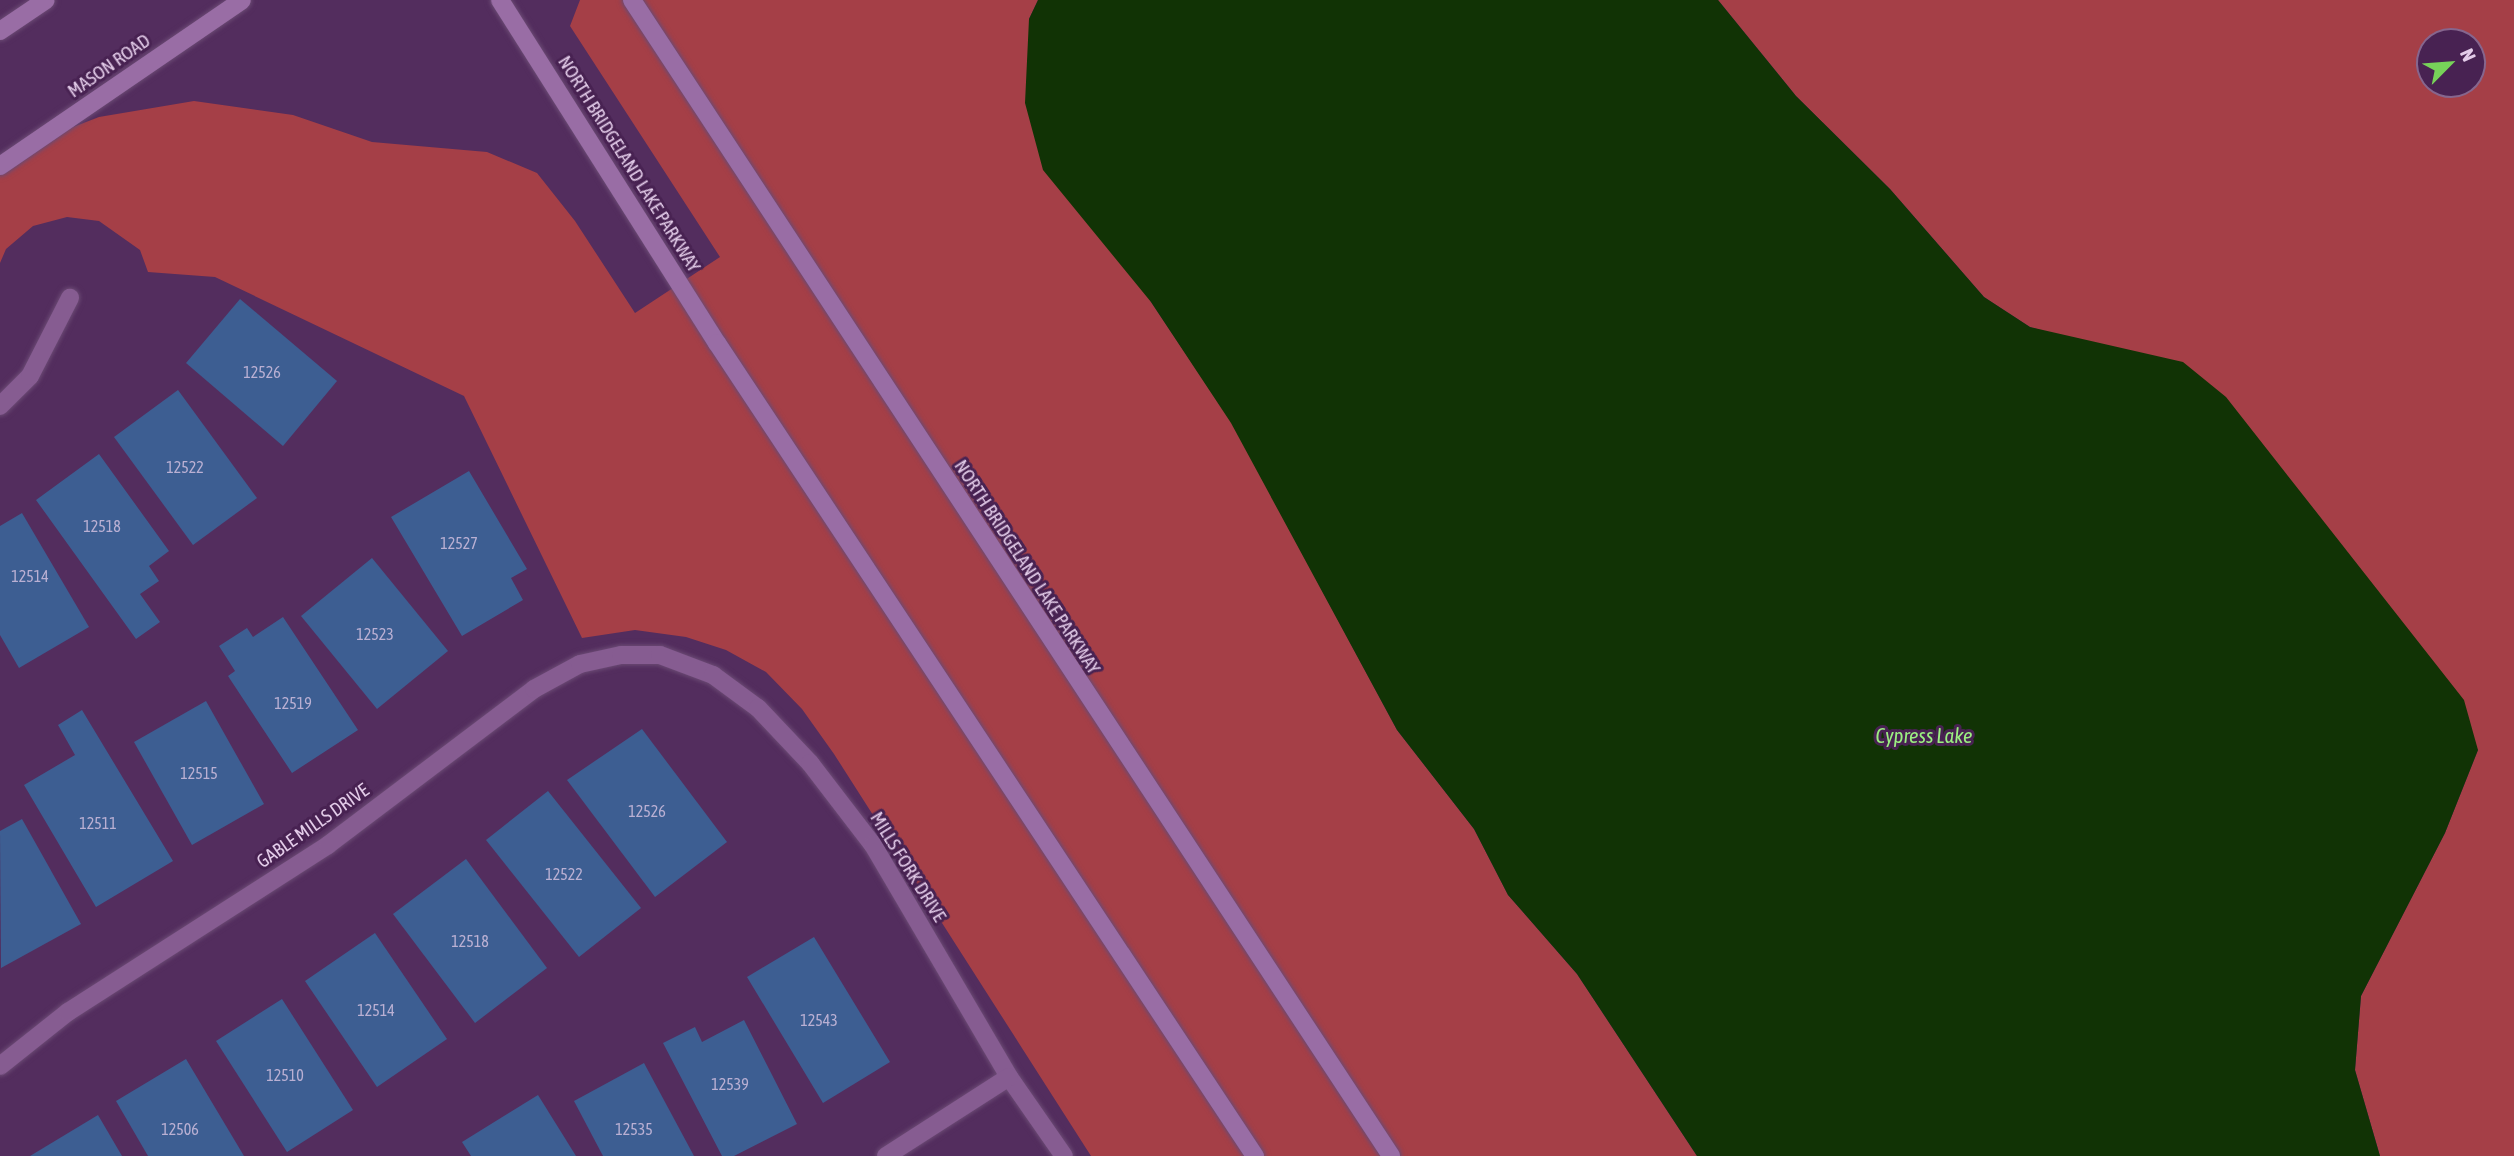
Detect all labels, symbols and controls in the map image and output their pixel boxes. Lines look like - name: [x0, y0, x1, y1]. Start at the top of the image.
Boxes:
- north arrow: [2416, 28, 2486, 98]
- street label: MASON ROAD: [63, 29, 155, 103]
- text: N: [2456, 45, 2481, 65]
- street label: NORTH BRIDGELAND LAKE PARKWAY: [553, 52, 705, 276]
- house number: 12526: [243, 362, 281, 382]
- street label: NORTH BRIDGELAND LAKE PARKWAY: [949, 456, 1105, 678]
- house number: 12522: [166, 457, 204, 477]
- house number: 12518: [83, 516, 121, 536]
- house number: 12527: [440, 533, 478, 553]
- house number: 12514: [11, 566, 49, 586]
- house number: 12523: [356, 624, 394, 644]
- house number: 12519: [274, 693, 312, 713]
- water label: Cypress Lake: [1875, 722, 1973, 748]
- house number: 12515: [180, 763, 218, 783]
- street label: GABLE MILLS DRIVE: [253, 779, 373, 873]
- house number: 12526: [628, 801, 666, 821]
- street label: MILLS FORK DRIVE: [865, 808, 951, 926]
- house number: 12511: [79, 813, 117, 833]
- house number: 12522: [545, 864, 583, 884]
- house number: 12518: [451, 931, 489, 951]
- house number: 12514: [357, 1000, 395, 1020]
- house number: 12543: [800, 1010, 838, 1030]
- house number: 12510: [266, 1065, 304, 1085]
- house number: 12539: [711, 1074, 749, 1094]
- house number: 12506: [161, 1119, 199, 1139]
- house number: 12535: [615, 1119, 653, 1139]

